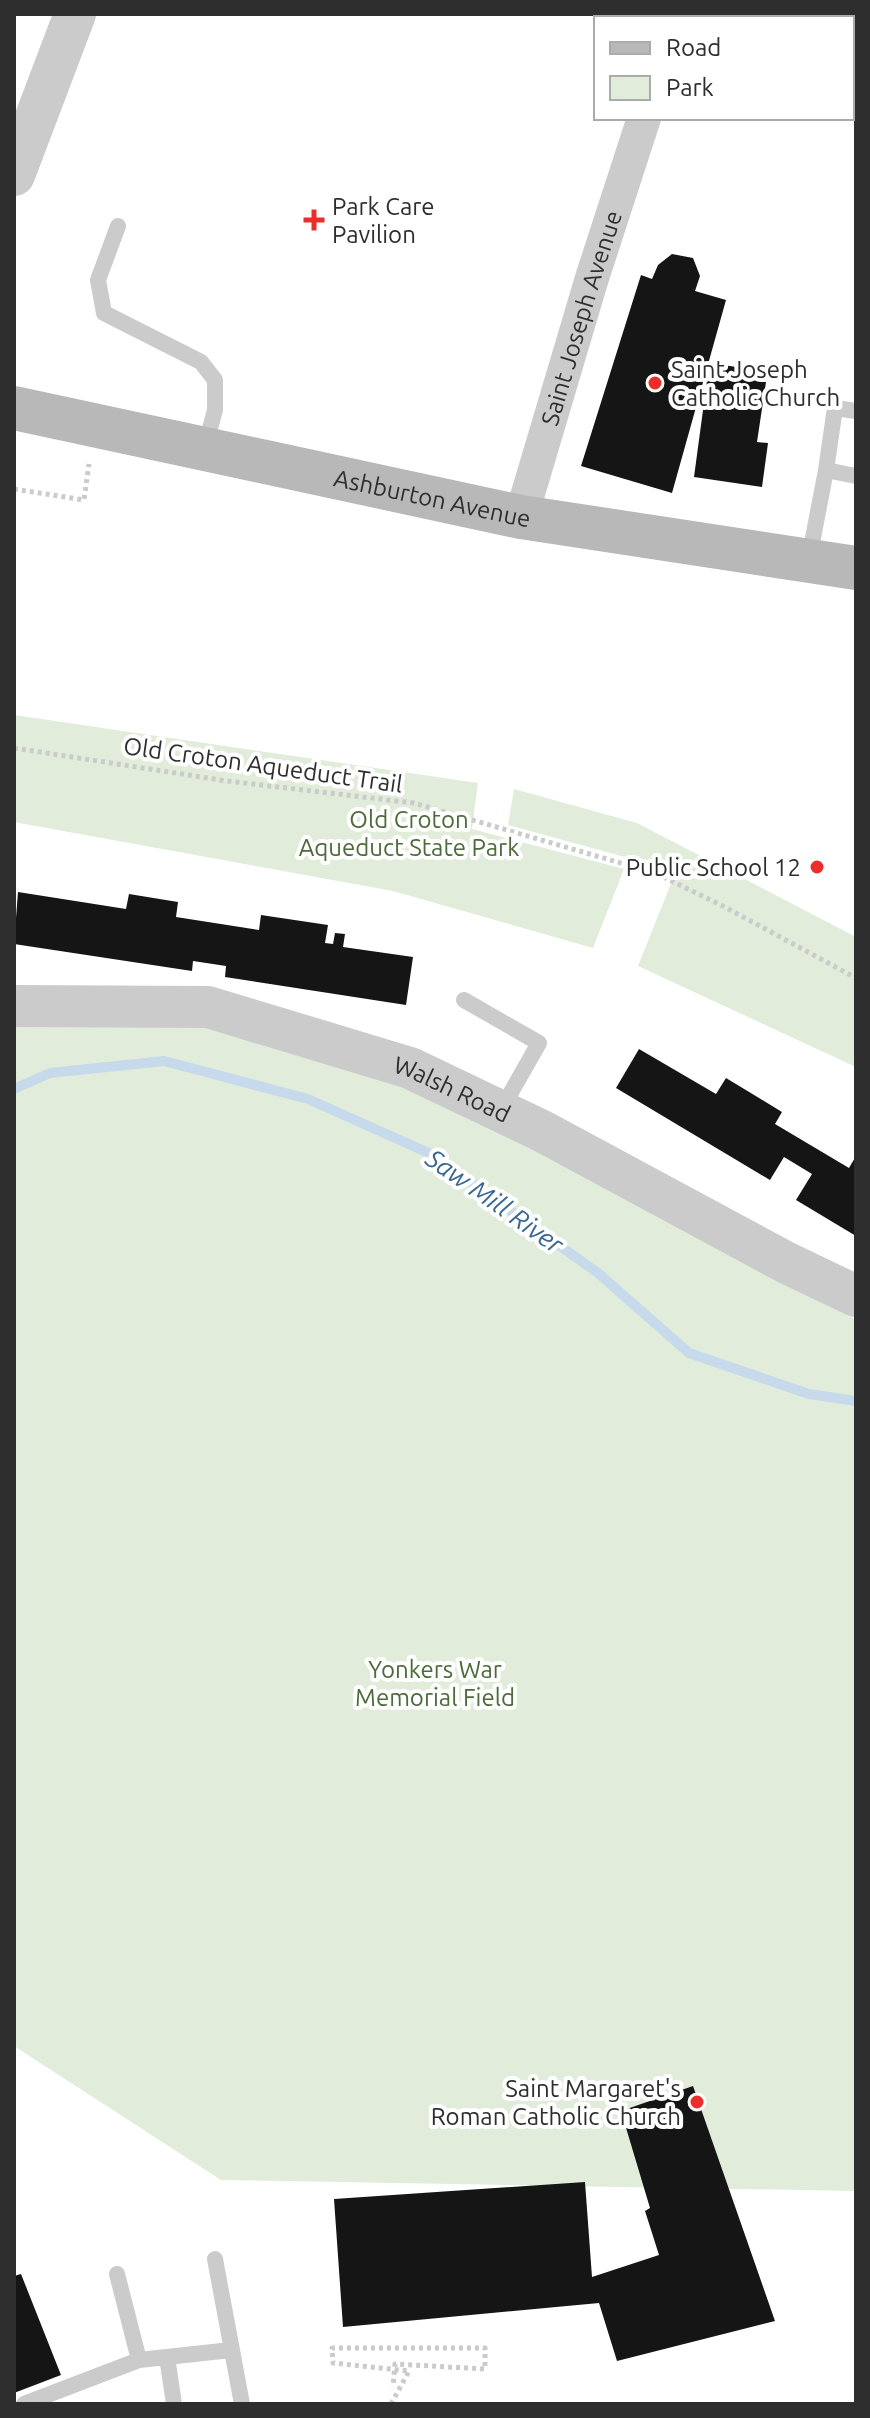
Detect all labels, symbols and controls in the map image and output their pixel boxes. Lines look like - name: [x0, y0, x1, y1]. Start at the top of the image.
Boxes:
- legend: [594, 16, 854, 120]
- text: Road: [666, 34, 721, 61]
- text: Park: [666, 74, 714, 101]
- place label: Park Care Pavilion: [332, 193, 435, 248]
- street label: Saint Joseph Avenue: [536, 207, 627, 428]
- marker: Park Care Pavilion: [303, 209, 325, 231]
- place label: Saint Joseph Catholic Church: [671, 356, 840, 411]
- marker: Saint Joseph Catholic Church: [646, 374, 664, 392]
- street label: Ashburton Avenue: [332, 464, 533, 532]
- street label: Old Croton Aqueduct Trail: [122, 732, 404, 798]
- park label: Old Croton Aqueduct State Park: [299, 806, 519, 861]
- place label: Public School 12: [626, 854, 801, 881]
- marker: Public School 12: [808, 858, 826, 876]
- street label: Walsh Road: [391, 1051, 515, 1127]
- water label: Saw Mill River: [420, 1143, 570, 1259]
- park label: Yonkers War Memorial Field: [355, 1656, 515, 1711]
- place label: Saint Margaret's Roman Catholic Church: [431, 2075, 681, 2130]
- marker: Saint Margaret's Roman Catholic Church: [688, 2093, 706, 2111]

